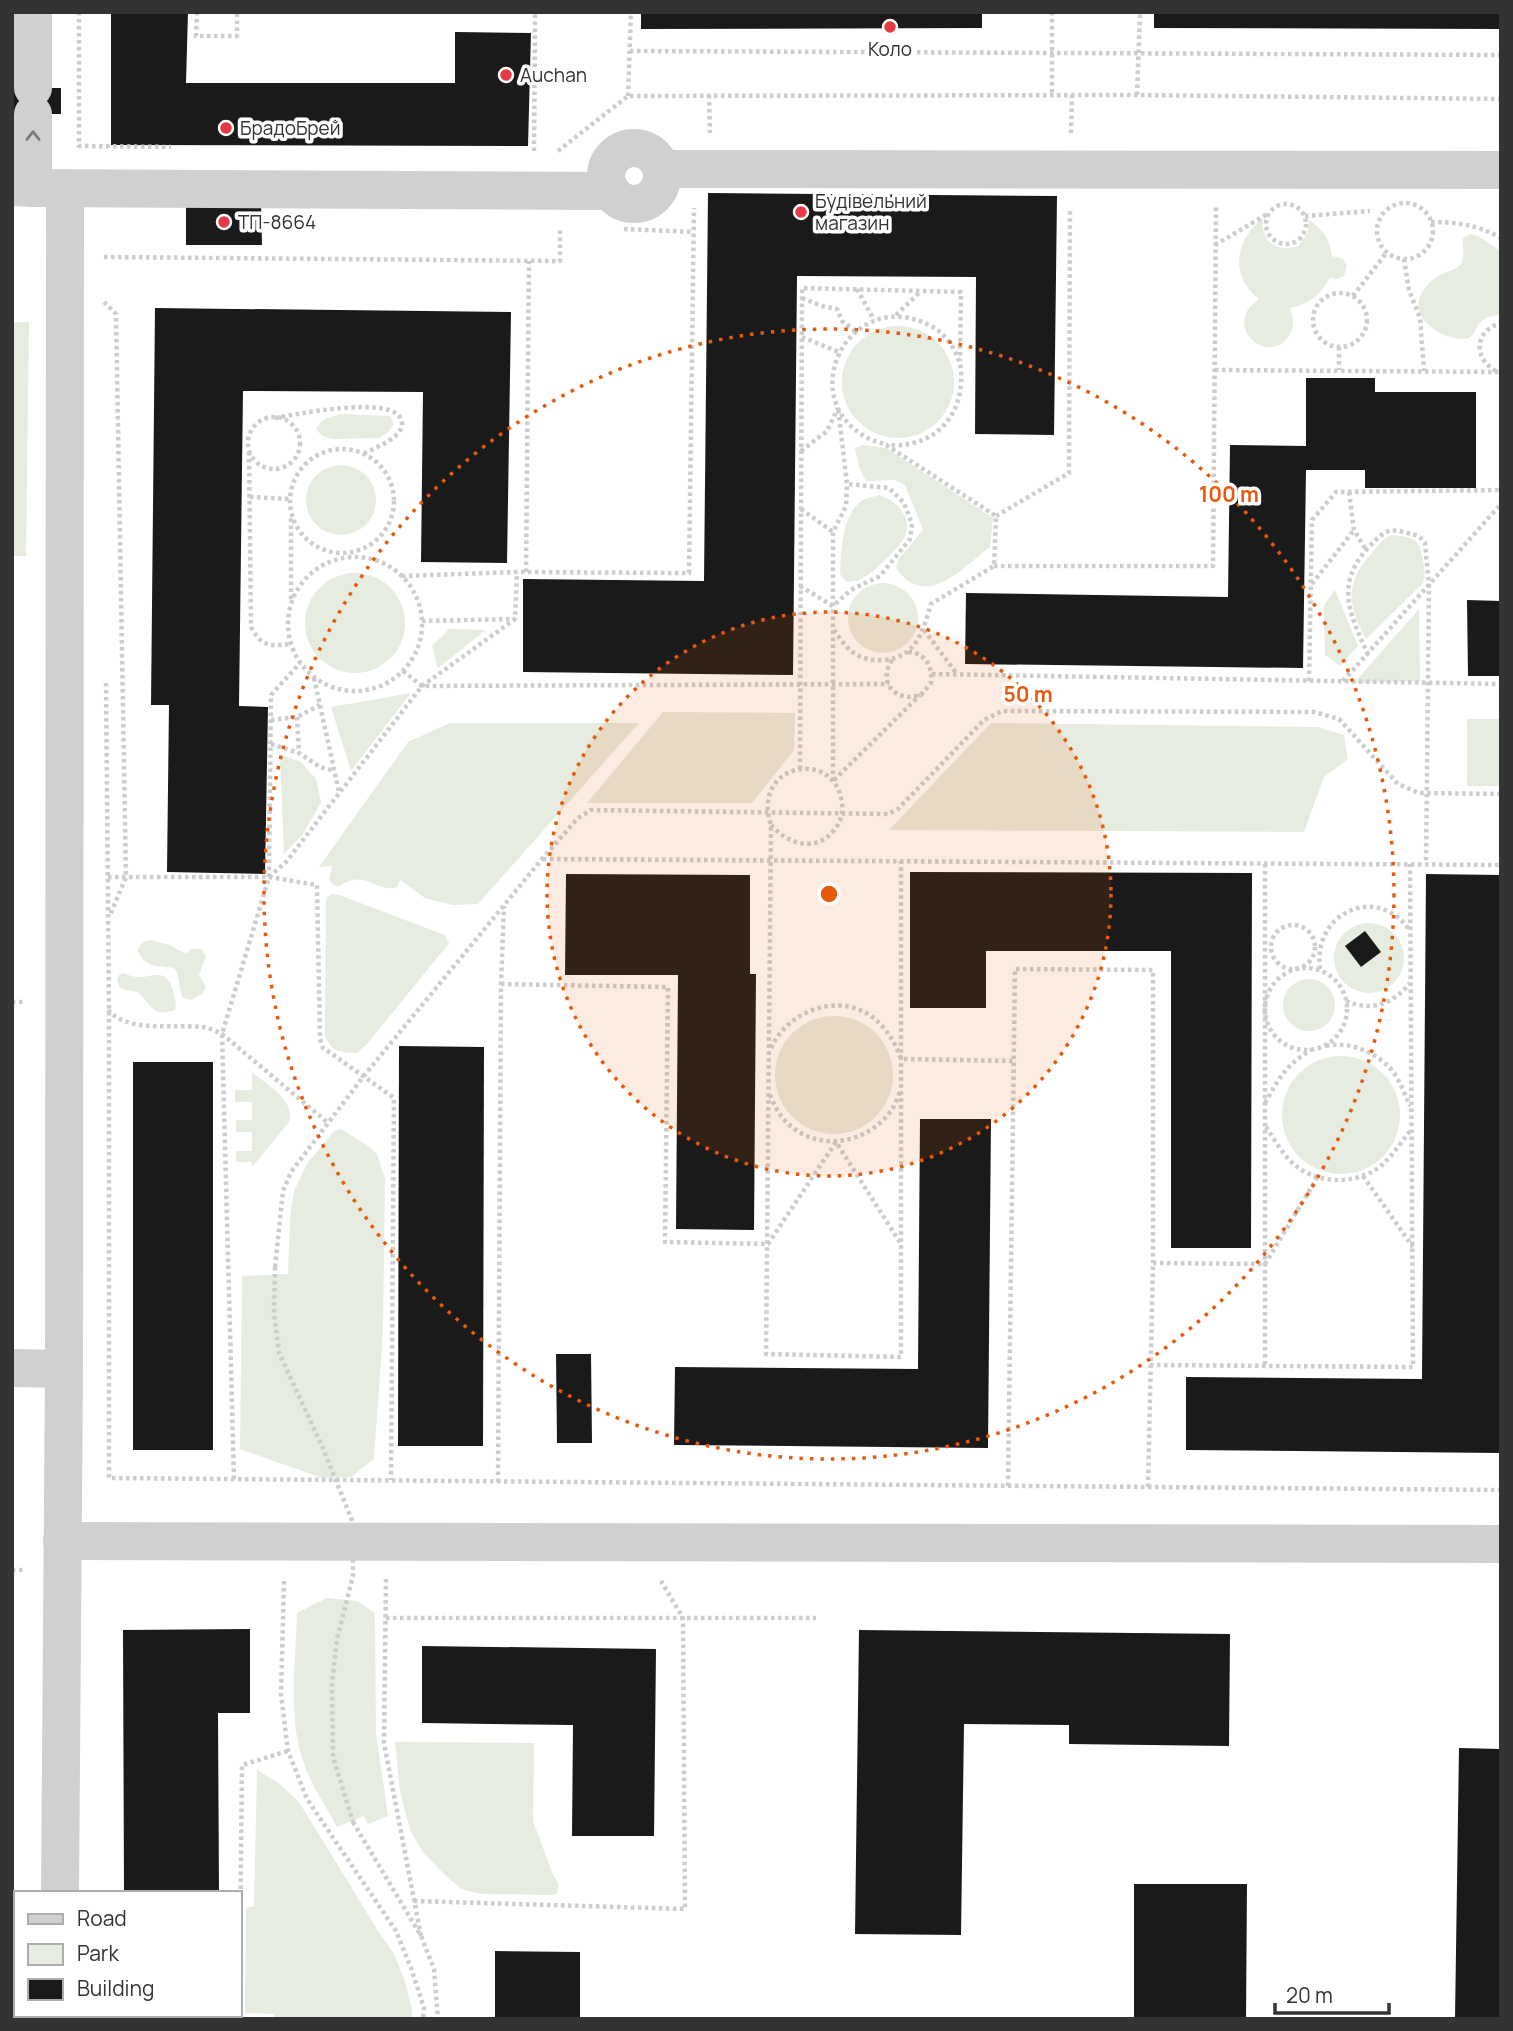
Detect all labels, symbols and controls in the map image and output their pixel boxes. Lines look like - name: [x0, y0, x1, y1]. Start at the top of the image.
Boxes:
- marker: Коло: [882, 19, 898, 35]
- place label: Коло: [868, 36, 912, 62]
- place label: Auchan: [520, 62, 587, 88]
- marker: Auchan: [498, 67, 514, 83]
- place label: БрадоБрей: [240, 115, 341, 141]
- marker: БрадоБрей: [218, 120, 234, 136]
- one-way arrow: [25, 131, 41, 141]
- place label: Будівельний магазин: [815, 188, 927, 236]
- marker: Будівельний магазин: [793, 204, 809, 220]
- place label: ТП-8664: [238, 209, 316, 235]
- marker: ТП-8664: [216, 214, 232, 230]
- text: 100 m: [1199, 480, 1259, 508]
- text: 50 m: [1003, 680, 1053, 708]
- centre of rings: [817, 882, 841, 906]
- legend: [14, 1891, 242, 2017]
- text: Road: [77, 1904, 127, 1932]
- text: Park: [77, 1939, 119, 1967]
- scale bar: [1275, 1972, 1389, 2016]
- text: Building: [77, 1974, 154, 2002]
- text: 20 m: [1286, 1981, 1333, 2009]

